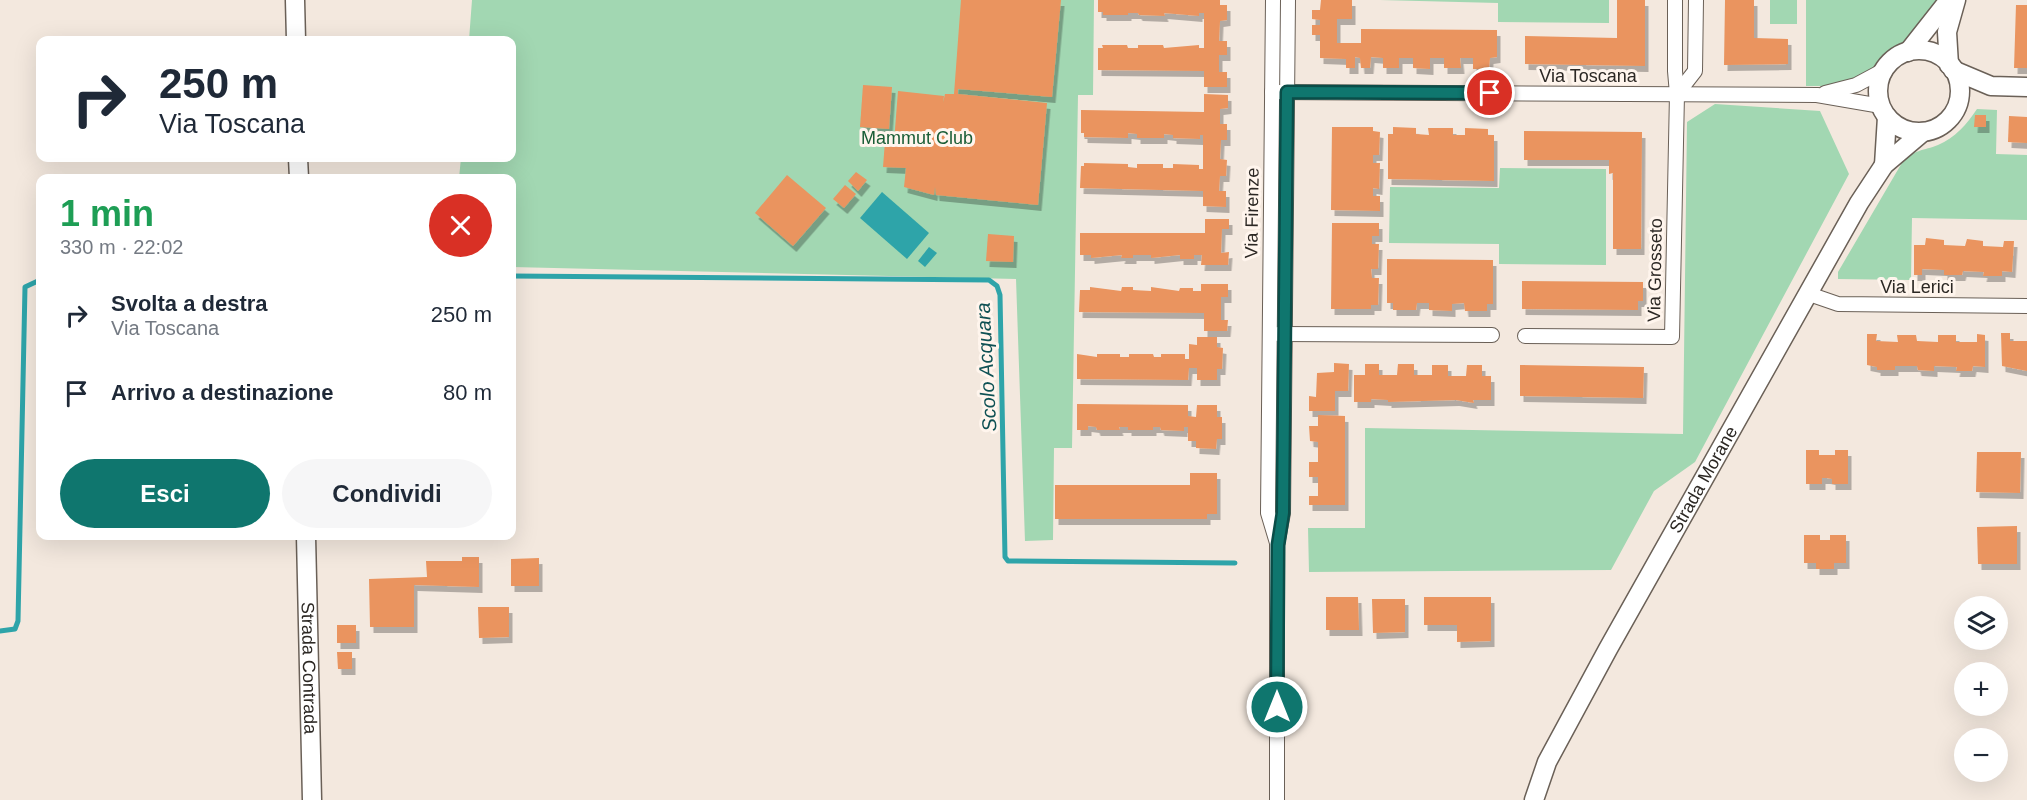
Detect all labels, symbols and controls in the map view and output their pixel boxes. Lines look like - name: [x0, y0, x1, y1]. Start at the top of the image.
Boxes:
- icon: right: [60, 60, 138, 138]
- text: 250 m: [159, 60, 278, 107]
- street label: Via Toscana: [1539, 66, 1638, 86]
- pin: [1464, 67, 1515, 118]
- icon: arrive: [1473, 76, 1506, 109]
- text: Via Toscana: [159, 109, 305, 139]
- park label: Mammut Club: [861, 128, 973, 148]
- street label: Via Firenze: [1241, 167, 1263, 259]
- text: 1 min: [60, 193, 154, 234]
- button: close: [429, 194, 492, 257]
- street label: Via Grosseto: [1644, 218, 1666, 322]
- text: 330 m · 22:02: [60, 236, 183, 258]
- street label: Via Lerici: [1880, 277, 1954, 297]
- text: Svolta a destra: [111, 291, 268, 316]
- icon: right: [60, 299, 93, 332]
- text: 250 m: [431, 302, 492, 327]
- water label: Scolo Acquara: [972, 302, 1000, 432]
- text: Via Toscana: [111, 317, 219, 339]
- icon: arrive: [60, 377, 93, 410]
- text: Arrivo a destinazione: [111, 380, 334, 405]
- text: 80 m: [443, 380, 492, 405]
- street label: Strada Morane: [1665, 423, 1741, 536]
- button: Esci: [60, 459, 270, 528]
- button: Condividi: [282, 459, 492, 528]
- map controls: [1954, 596, 2008, 782]
- button: layers: [1954, 596, 2008, 650]
- street label: Strada Contrada: [298, 602, 321, 735]
- button: +: [1954, 662, 2008, 716]
- position arrow: [1245, 675, 1309, 739]
- button: −: [1954, 728, 2008, 782]

